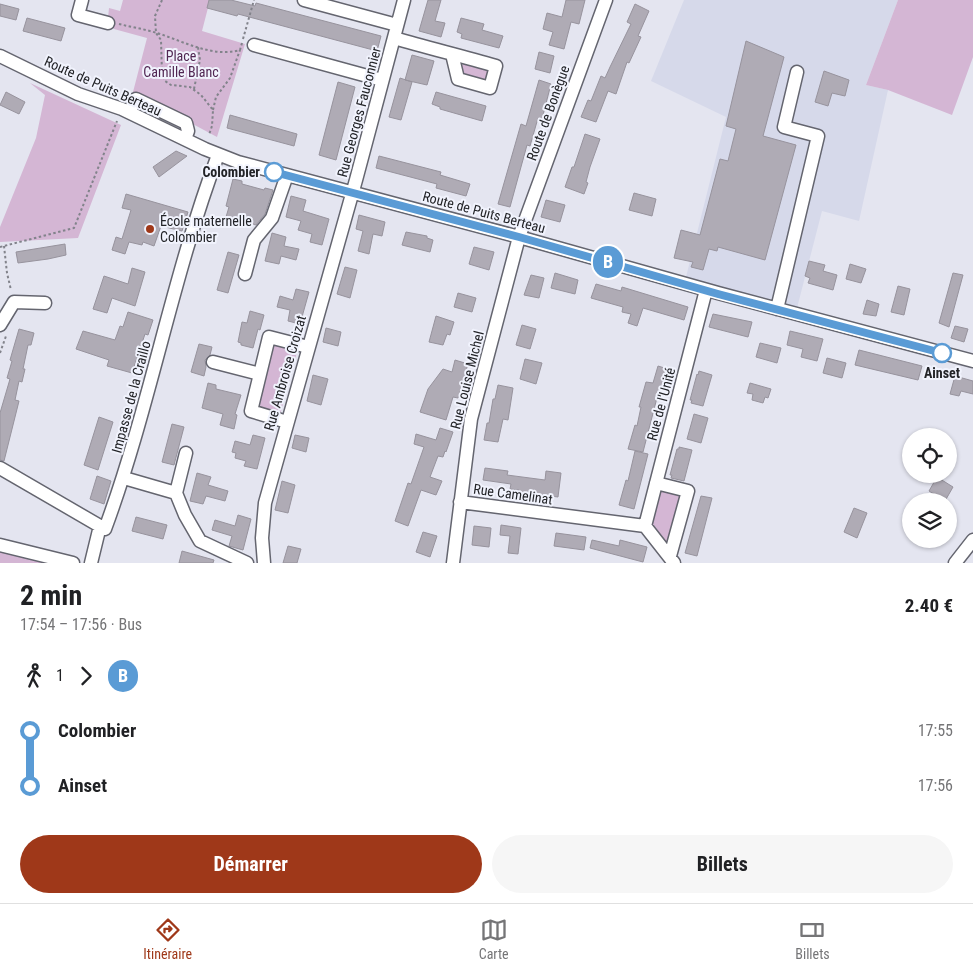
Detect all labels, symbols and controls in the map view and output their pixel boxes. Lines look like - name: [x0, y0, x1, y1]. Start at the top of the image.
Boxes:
- street label: Rue Georges Fauconnier: [334, 45, 384, 179]
- park label: Place Camille Blanc: [143, 48, 219, 80]
- street label: Route de Puits Berteau: [42, 53, 164, 119]
- street label: Route de Bonègue: [523, 63, 573, 163]
- marker: Colombier: [264, 162, 284, 182]
- place label: Colombier: [202, 164, 260, 180]
- street label: Route de Puits Berteau: [421, 188, 547, 236]
- place label: École maternelle Colombier: [160, 212, 252, 245]
- marker: École maternelle Colombier: [144, 223, 156, 235]
- line badge: B: [592, 246, 624, 278]
- text: B: [603, 251, 613, 272]
- street label: Rue Ambroise Croizat: [261, 313, 309, 433]
- street label: Rue Louise Michel: [447, 329, 487, 431]
- street label: Impasse de la Craillo: [108, 339, 154, 455]
- marker: Ainset: [932, 343, 952, 363]
- street label: Rue de l'Unité: [644, 365, 679, 442]
- place label: Ainset: [924, 365, 960, 381]
- map controls: [902, 428, 957, 548]
- button: locate: [902, 428, 957, 483]
- street label: Rue Camelinat: [472, 481, 554, 507]
- button: layers: [902, 493, 957, 548]
- text: 2 min: [20, 579, 82, 612]
- text: 2.40 €: [905, 594, 953, 617]
- text: 17:54 – 17:56 · Bus: [20, 615, 142, 634]
- icon: walk: [20, 662, 48, 690]
- icon: forward: [72, 662, 100, 690]
- text: B: [118, 665, 128, 686]
- text: 1: [56, 666, 64, 685]
- text: Colombier: [58, 719, 136, 742]
- text: 17:55: [918, 721, 953, 740]
- text: Ainset: [58, 774, 107, 797]
- text: 17:56: [918, 776, 953, 795]
- button: Démarrer: [20, 835, 482, 893]
- button: Billets: [492, 835, 953, 893]
- tab: Itinéraire: [143, 916, 192, 962]
- tab: Carte: [479, 916, 509, 962]
- tab: Billets: [795, 916, 830, 962]

